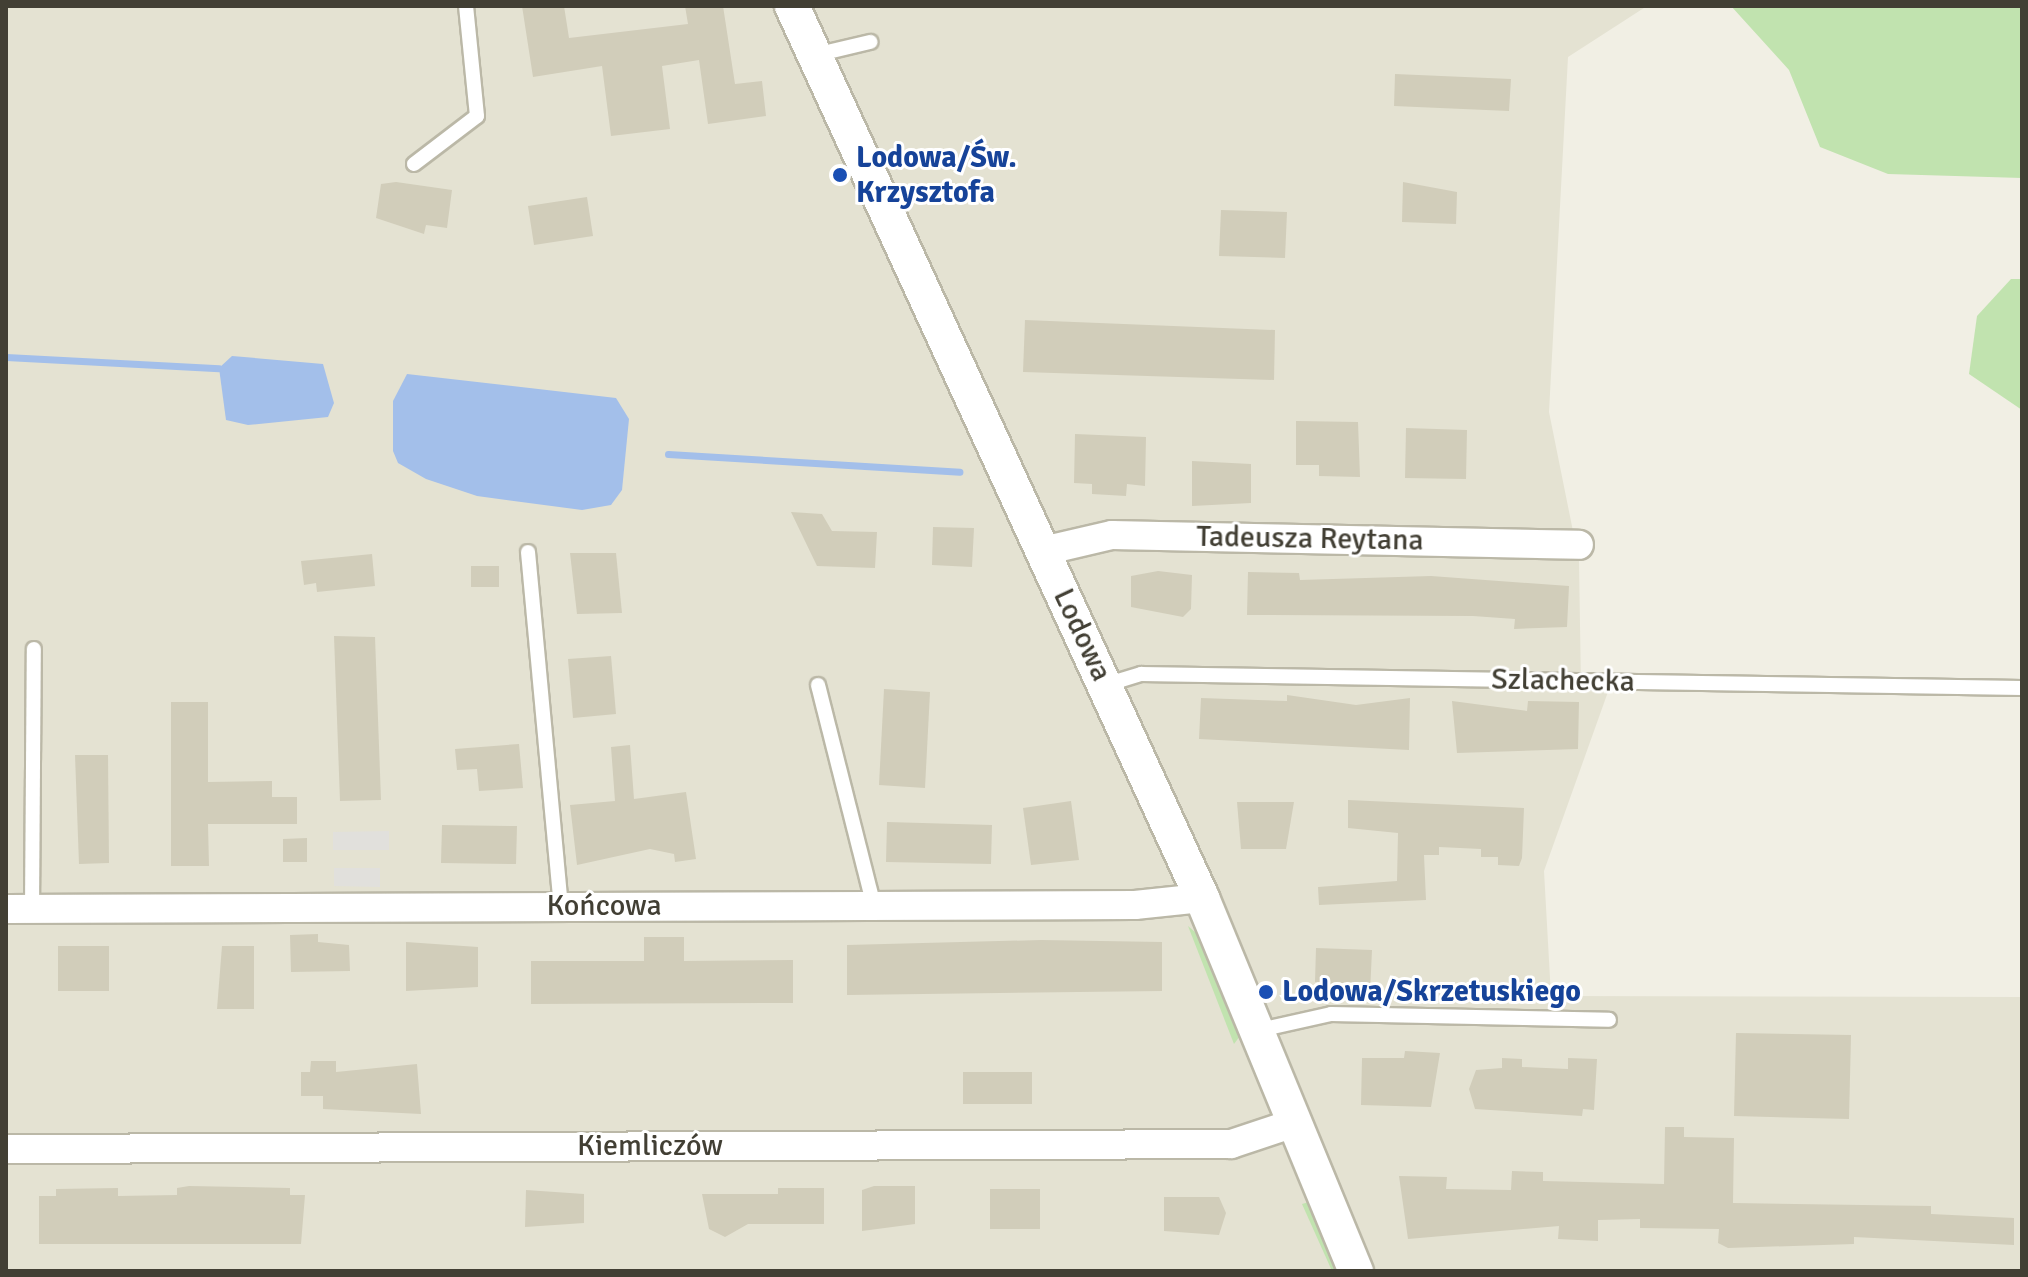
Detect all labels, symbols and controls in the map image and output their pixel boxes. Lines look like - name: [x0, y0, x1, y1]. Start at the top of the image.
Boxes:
- place label: Lodowa/Św. Krzysztofa: [856, 140, 1017, 210]
- marker: Lodowa/Św. Krzysztofa: [831, 166, 849, 184]
- street label: Tadeusza Reytana: [1196, 519, 1424, 559]
- street label: Lodowa: [1045, 583, 1119, 687]
- street label: Szlachecka: [1491, 662, 1635, 700]
- street label: Końcowa: [546, 888, 662, 924]
- place label: Lodowa/Skrzetuskiego: [1282, 974, 1581, 1010]
- marker: Lodowa/Skrzetuskiego: [1257, 983, 1275, 1001]
- street label: Kiemliczów: [577, 1128, 723, 1164]

